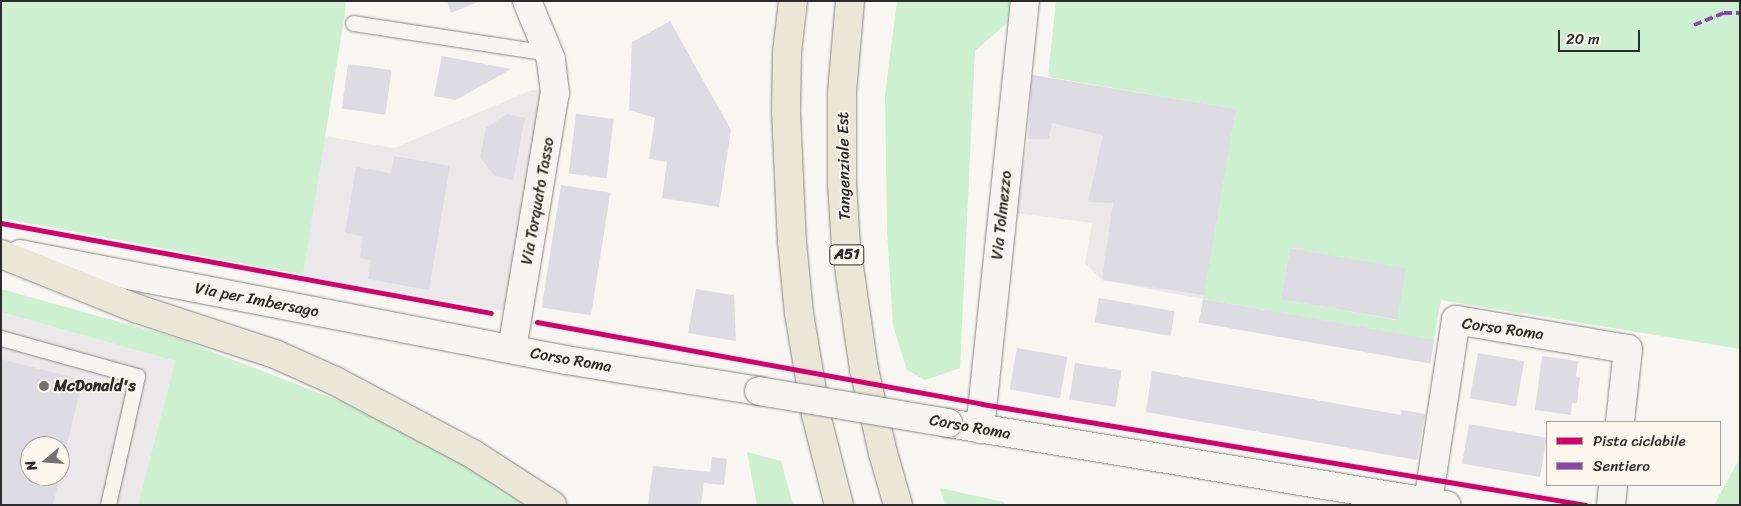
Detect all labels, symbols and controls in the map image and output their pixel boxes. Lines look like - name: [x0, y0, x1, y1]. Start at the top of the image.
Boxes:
- scale bar: [1561, 20, 1644, 52]
- text: 20 m: [1566, 26, 1600, 52]
- street label: Tangenziale Est: [833, 111, 855, 221]
- street label: Via Torquato Tasso: [517, 135, 559, 267]
- street label: Via Tolmezzo: [988, 169, 1016, 261]
- road number: A51: [828, 242, 866, 268]
- street label: Via per Imbersago: [193, 278, 321, 322]
- street label: Corso Roma: [1461, 314, 1545, 344]
- street label: Corso Roma: [529, 343, 613, 377]
- place label: McDonald's: [54, 376, 136, 396]
- marker: McDonald's: [38, 380, 50, 392]
- street label: Corso Roma: [928, 410, 1012, 444]
- legend: [1546, 421, 1721, 486]
- text: Pista ciclabile: [1593, 428, 1686, 454]
- north arrow: [20, 436, 70, 486]
- text: Sentiero: [1593, 453, 1650, 479]
- text: N: [18, 457, 45, 474]

